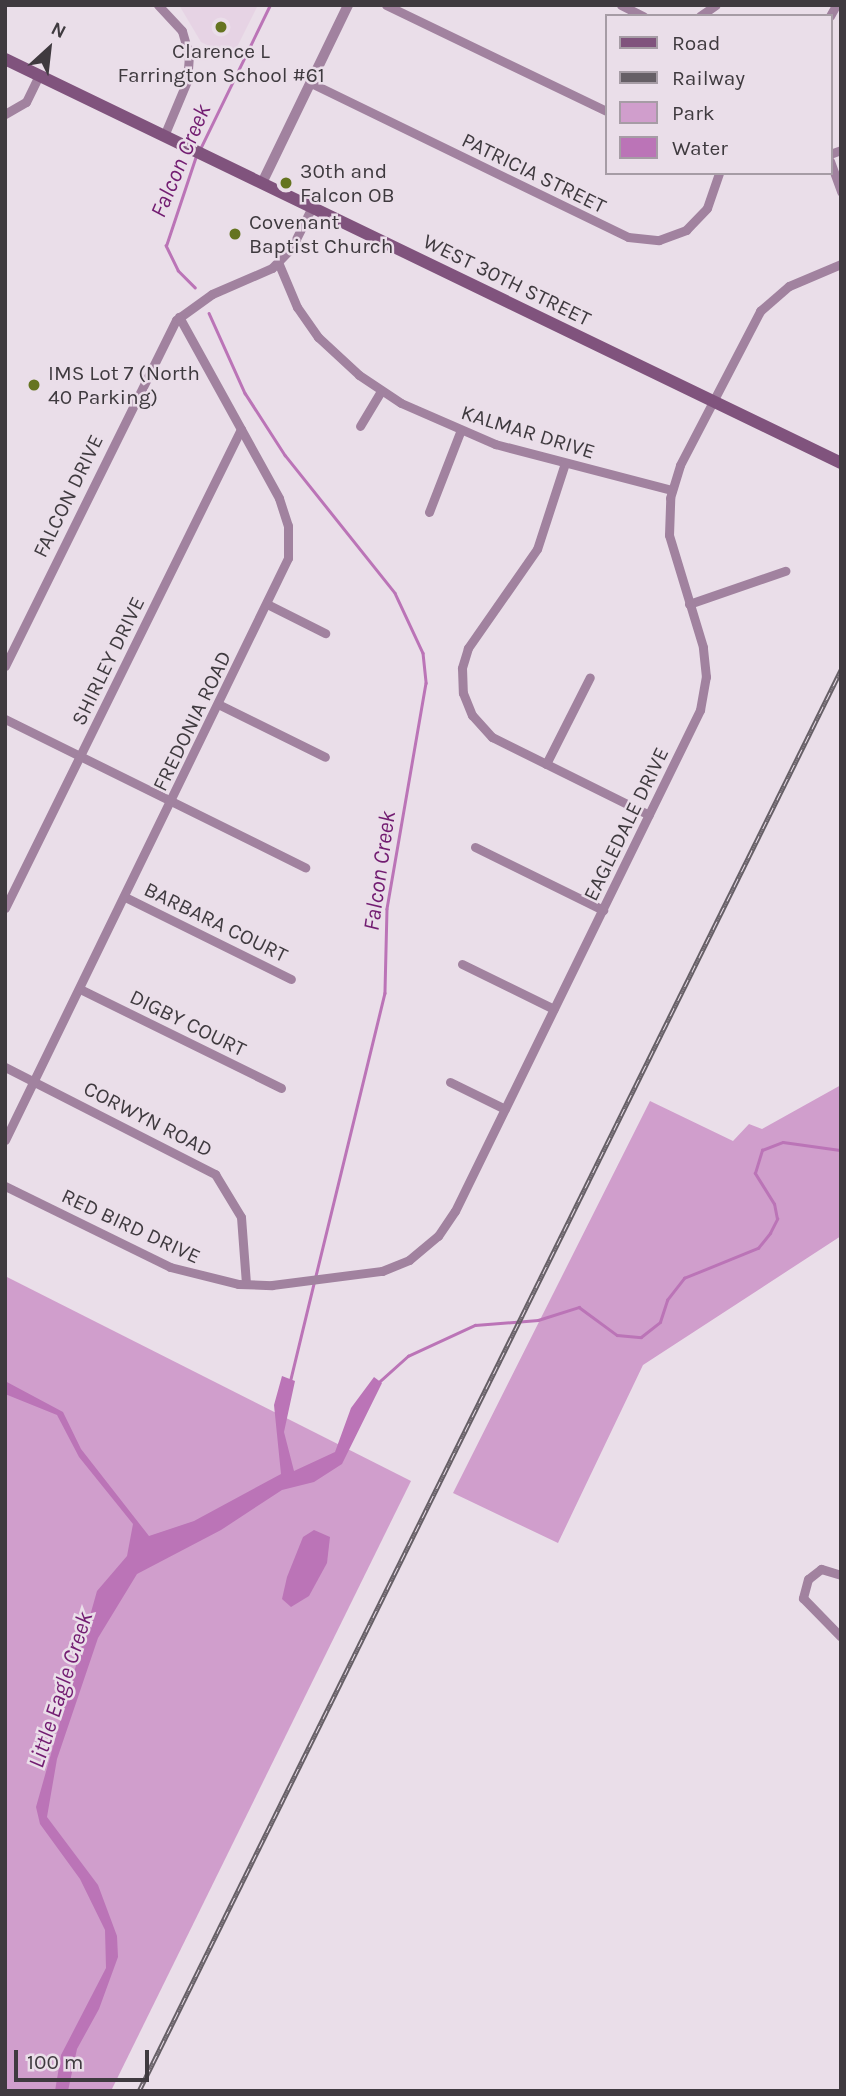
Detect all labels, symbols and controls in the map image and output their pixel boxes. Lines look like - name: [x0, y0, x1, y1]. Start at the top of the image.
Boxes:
- north arrow: [14, 14, 84, 84]
- legend: [604, 14, 832, 175]
- text: N: [47, 17, 70, 43]
- marker: Clarence L Farrington School #61: [213, 19, 229, 35]
- text: Road: [672, 31, 720, 55]
- place label: Clarence L Farrington School #61: [117, 38, 325, 88]
- text: Railway: [672, 66, 745, 90]
- water label: Falcon Creek: [145, 100, 217, 222]
- text: Park: [672, 101, 715, 125]
- street label: PATRICIA STREET: [458, 127, 610, 219]
- text: Water: [672, 136, 728, 160]
- place label: 30th and Falcon OB: [300, 158, 395, 208]
- marker: 30th and Falcon OB: [278, 175, 294, 191]
- place label: Covenant Baptist Church: [249, 209, 393, 259]
- marker: Covenant Baptist Church: [227, 226, 243, 242]
- street label: WEST 30TH STREET: [419, 228, 595, 332]
- place label: IMS Lot 7 (North 40 Parking): [48, 360, 200, 410]
- marker: IMS Lot 7 (North 40 Parking): [26, 377, 42, 393]
- street label: KALMAR DRIVE: [458, 400, 598, 464]
- street label: FALCON DRIVE: [27, 430, 109, 562]
- street label: SHIRLEY DRIVE: [66, 593, 150, 729]
- street label: FREDONIA ROAD: [147, 647, 237, 795]
- street label: EAGLEDALE DRIVE: [578, 743, 674, 905]
- water label: Falcon Creek: [358, 809, 402, 933]
- street label: BARBARA COURT: [140, 876, 292, 968]
- street label: DIGBY COURT: [126, 984, 250, 1062]
- street label: CORWYN ROAD: [79, 1076, 217, 1162]
- street label: RED BIRD DRIVE: [58, 1183, 204, 1269]
- water label: Little Eagle Creek: [23, 1608, 99, 1772]
- scale bar: [18, 2036, 152, 2080]
- text: 100 m: [27, 2050, 84, 2074]

